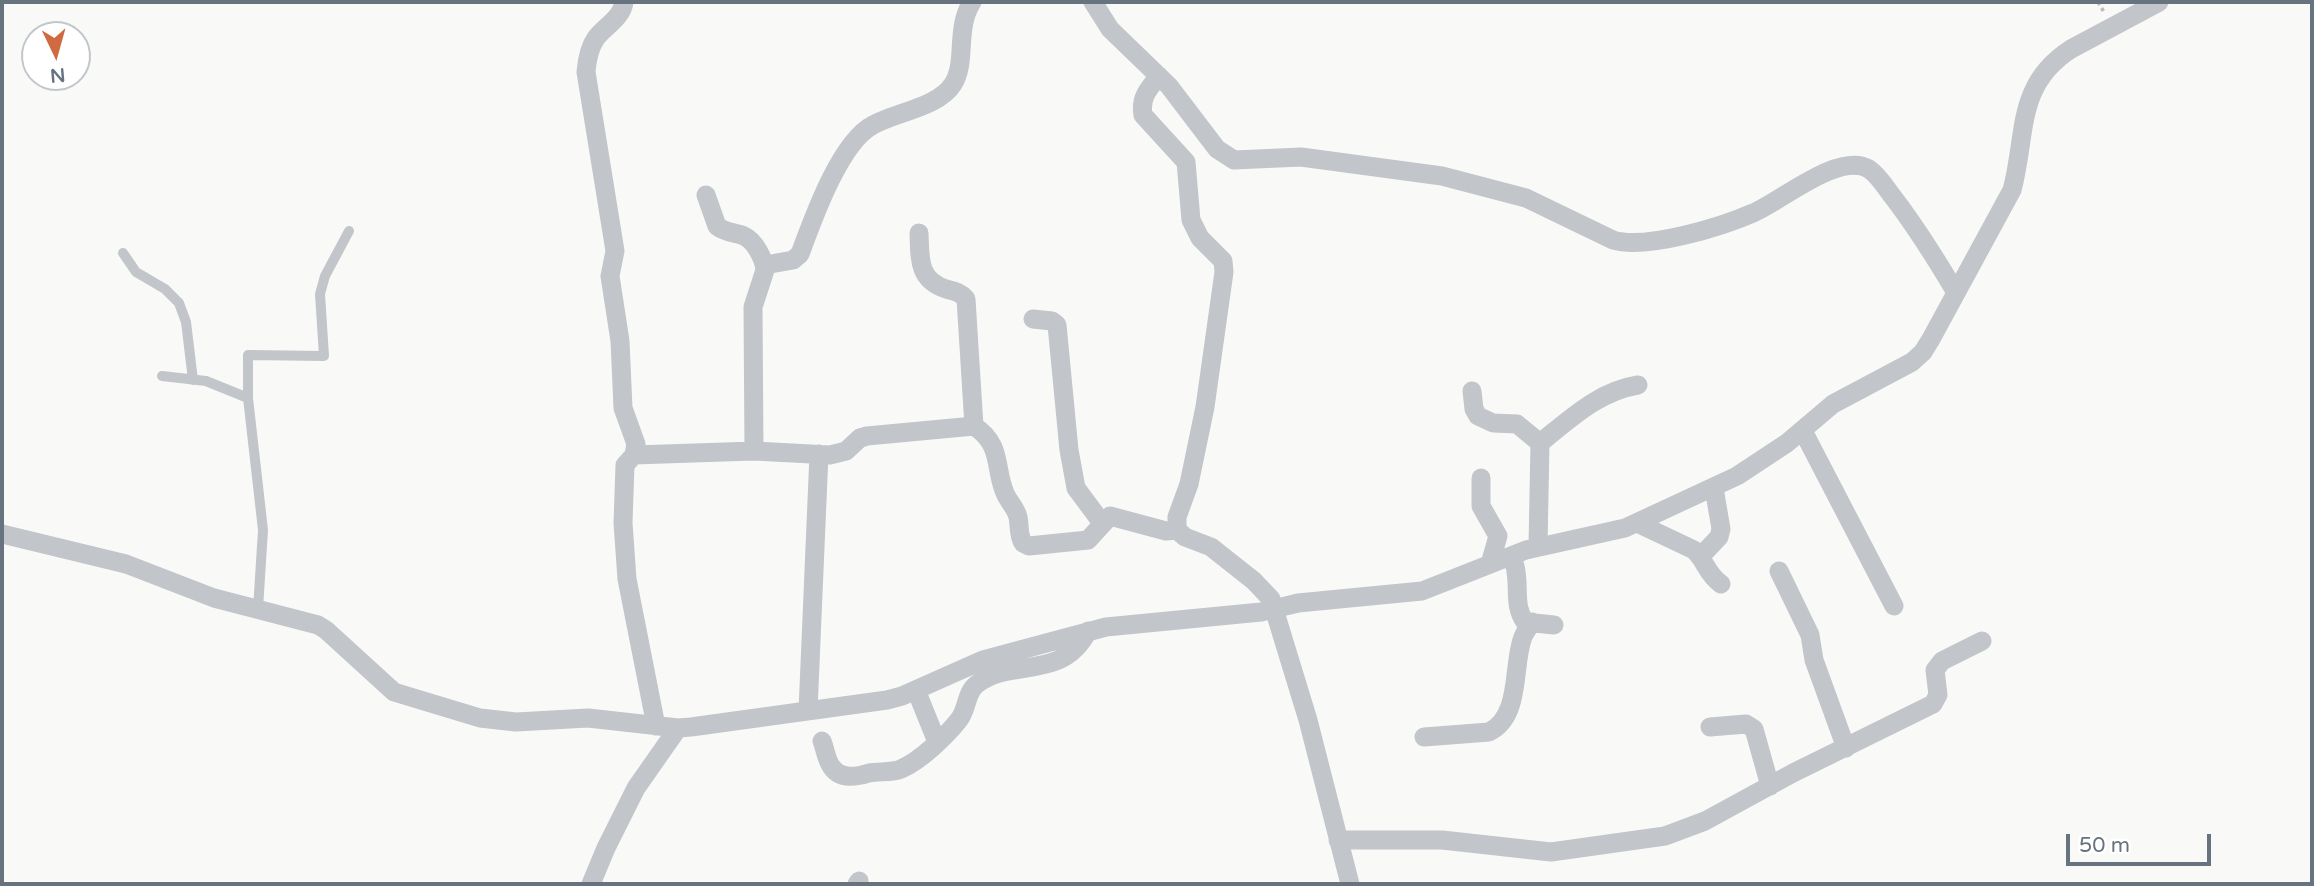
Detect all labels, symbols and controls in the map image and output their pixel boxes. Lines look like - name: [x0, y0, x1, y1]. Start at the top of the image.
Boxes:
- north arrow: [21, 21, 91, 91]
- text: N: [49, 63, 66, 87]
- scale bar: [2069, 820, 2214, 864]
- text: 50 m: [2079, 833, 2130, 858]

